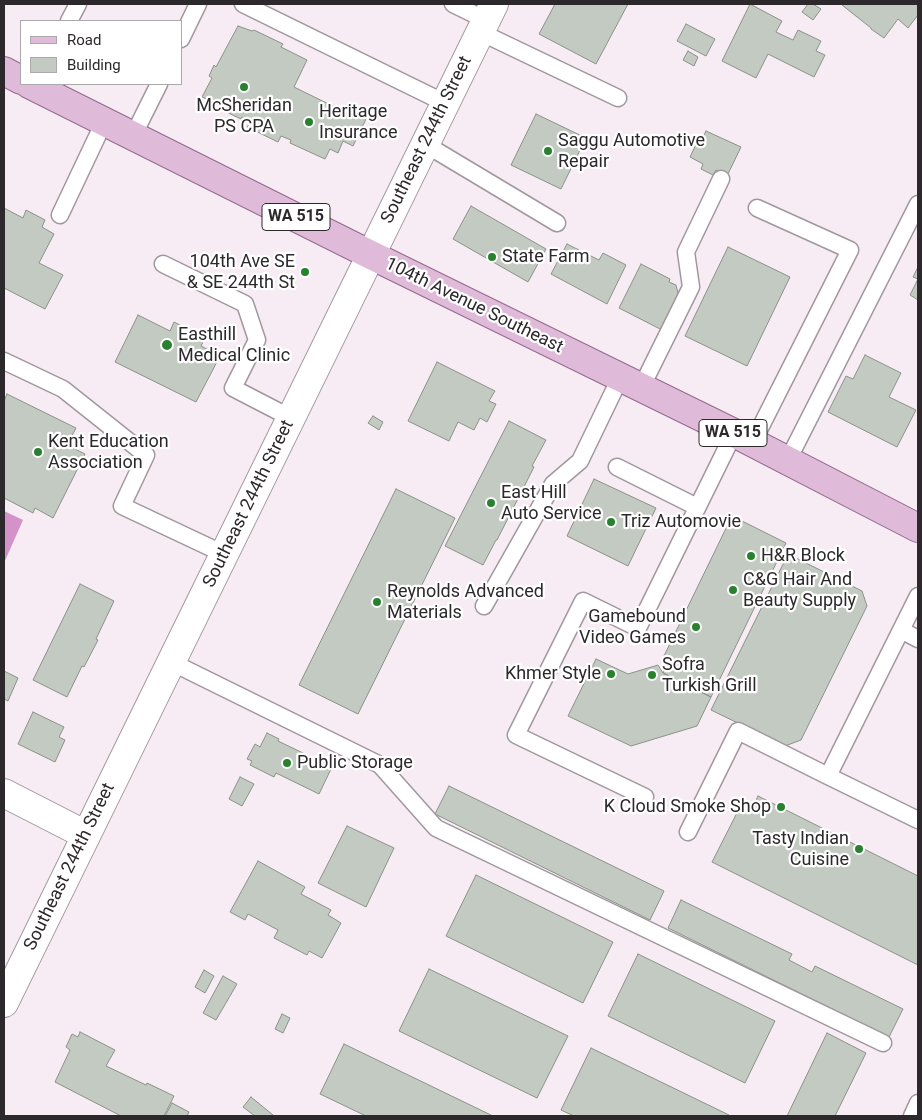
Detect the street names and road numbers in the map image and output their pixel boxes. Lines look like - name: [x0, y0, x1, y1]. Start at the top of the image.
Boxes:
- street label: Southeast 244th Street: [377, 53, 477, 227]
- road number: WA 515: [262, 203, 330, 230]
- street label: 104th Avenue Southeast: [382, 254, 566, 358]
- street label: Southeast 244th Street: [199, 417, 299, 591]
- road number: WA 515: [699, 419, 767, 446]
- street label: Southeast 244th Street: [20, 780, 120, 954]

